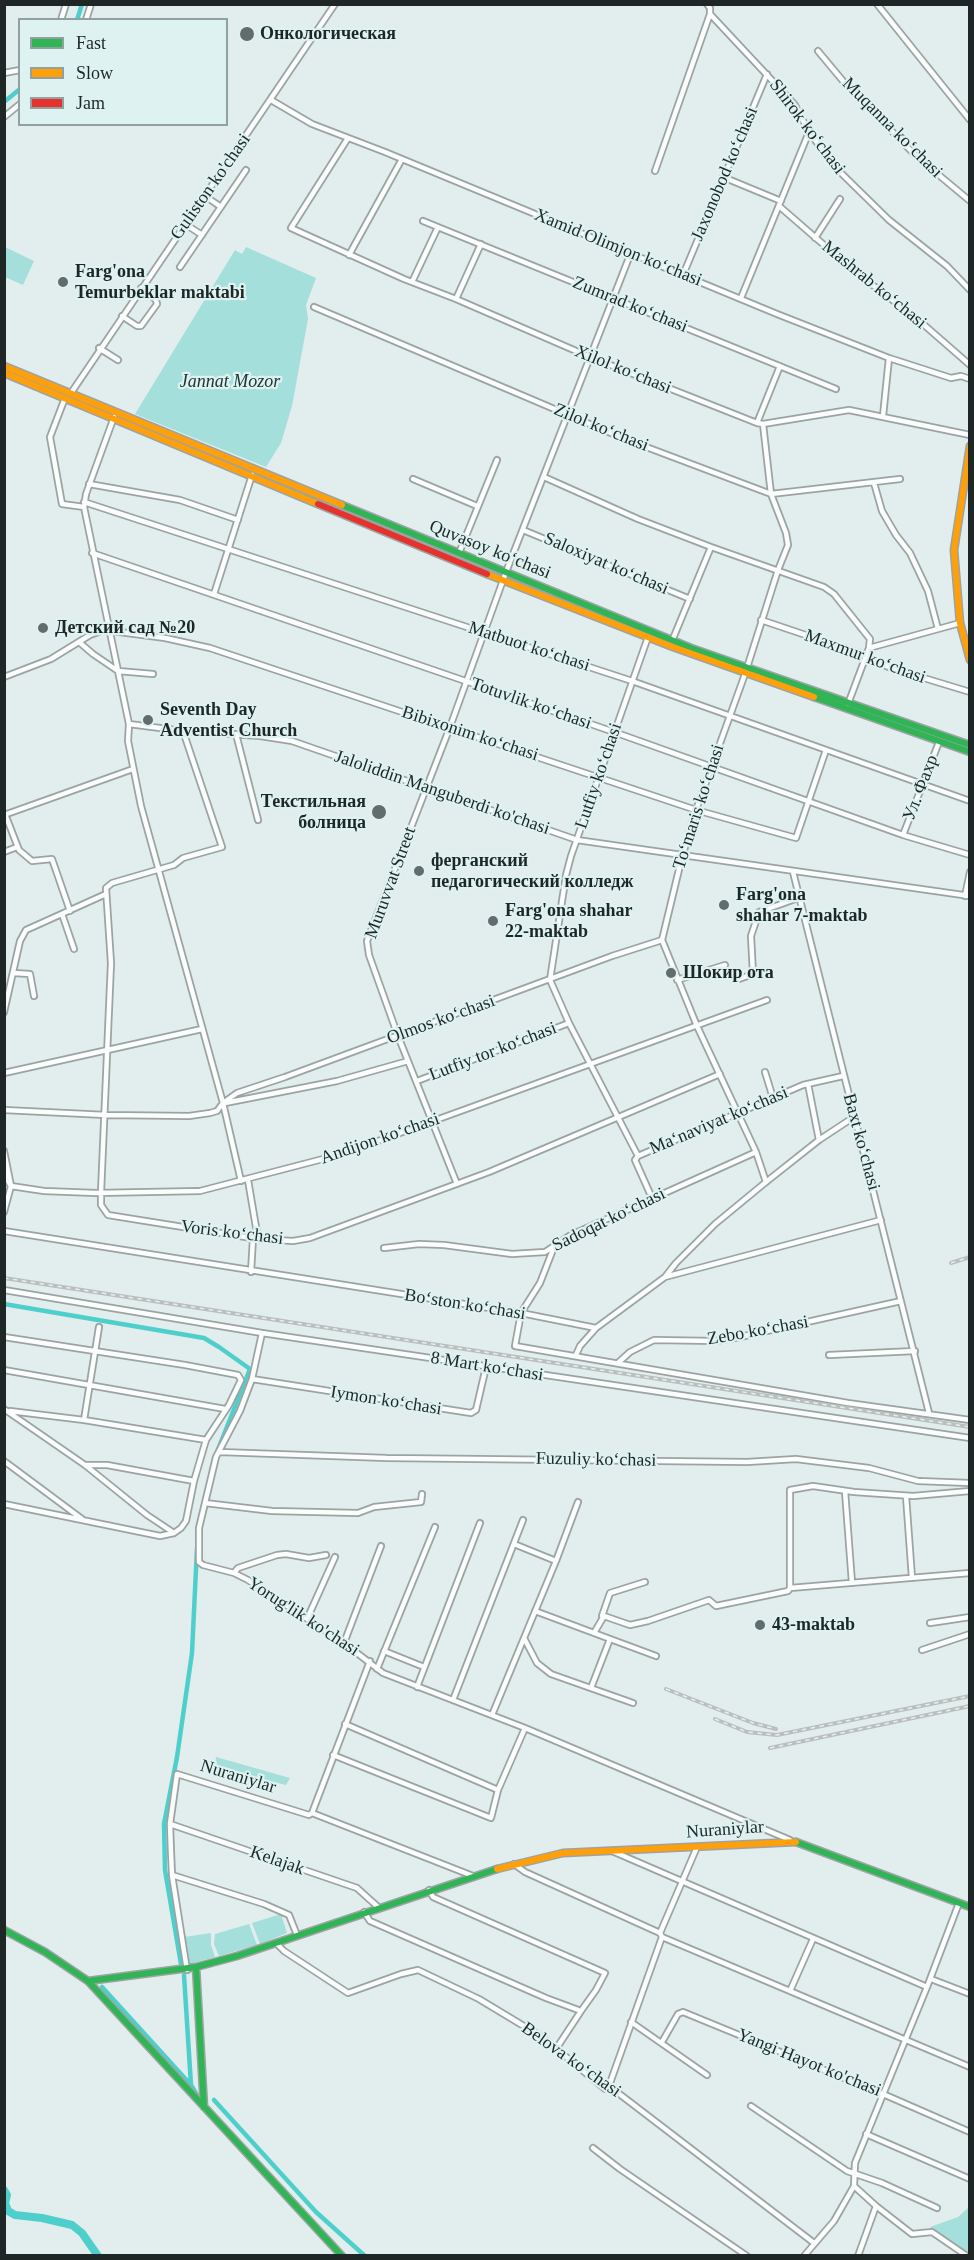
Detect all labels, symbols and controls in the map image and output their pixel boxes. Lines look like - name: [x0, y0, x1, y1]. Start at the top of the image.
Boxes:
- legend: [18, 18, 228, 126]
- place label: Онкологическая: [260, 23, 396, 45]
- marker: Онкологическая: [238, 25, 256, 43]
- text: Fast: [76, 33, 106, 53]
- text: Slow: [76, 63, 113, 83]
- street label: Muqanna koʻchasi: [837, 73, 947, 183]
- street label: Shirok koʻchasi: [764, 75, 850, 179]
- text: Jam: [76, 93, 105, 113]
- street label: Jaxonobod koʻchasi: [687, 104, 763, 244]
- street label: Guliston ko'chasi: [166, 130, 256, 244]
- street label: Xamid Olimjon koʻchasi: [531, 204, 705, 292]
- street label: Mashrab koʻchasi: [817, 236, 931, 334]
- place label: Farg'ona Temurbeklar maktabi: [75, 261, 245, 304]
- street label: Zumrad koʻchasi: [569, 272, 691, 338]
- marker: Farg'ona Temurbeklar maktabi: [56, 275, 70, 289]
- street label: Xilol koʻchasi: [571, 341, 675, 399]
- park label: Jannat Mozor: [180, 371, 280, 393]
- street label: Zilol koʻchasi: [550, 399, 652, 457]
- street label: Quvasoy koʻchasi: [426, 516, 554, 584]
- street label: Saloxiyat koʻchasi: [540, 528, 672, 600]
- place label: Детский сад №20: [55, 617, 195, 639]
- street label: Matbuot koʻchasi: [466, 617, 592, 677]
- marker: Детский сад №20: [36, 621, 50, 635]
- street label: Maxmur koʻchasi: [801, 625, 929, 689]
- street label: Totuvlik koʻchasi: [468, 673, 594, 735]
- place label: Seventh Day Adventist Church: [160, 699, 297, 742]
- street label: Bibixonim koʻchasi: [399, 702, 541, 766]
- marker: Seventh Day Adventist Church: [141, 713, 155, 727]
- street label: Lutfiy koʻchasi: [571, 720, 627, 832]
- street label: Toʻmaris koʻchasi: [669, 742, 729, 872]
- street label: Jaloliddin Manguberdi ko'chasi: [332, 746, 552, 840]
- street label: Ул. Фахр: [899, 752, 943, 824]
- place label: Текстильная болница: [261, 791, 366, 834]
- marker: Текстильная болница: [370, 803, 388, 821]
- street label: Muruvvat Street: [361, 824, 421, 942]
- place label: ферганский педагогический колледж: [431, 850, 633, 892]
- marker: ферганский педагогический колледж: [412, 864, 426, 878]
- place label: Farg'ona shahar 7-maktab: [736, 884, 868, 926]
- marker: Farg'ona shahar 7-maktab: [717, 898, 731, 912]
- place label: Farg'ona shahar 22-maktab: [505, 900, 633, 942]
- marker: Farg'ona shahar 22-maktab: [486, 914, 500, 928]
- place label: Шокир ота: [683, 962, 774, 984]
- marker: Шокир ота: [664, 966, 678, 980]
- street label: Olmos koʻchasi: [384, 990, 498, 1050]
- street label: Lutfiy tor koʻchasi: [426, 1018, 560, 1086]
- street label: Maʻnaviyat koʻchasi: [646, 1082, 792, 1160]
- street label: Baxt koʻchasi: [838, 1091, 884, 1193]
- street label: Andijon koʻchasi: [318, 1109, 442, 1169]
- street label: Sadoqat koʻchasi: [549, 1183, 669, 1257]
- street label: Voris koʻchasi: [179, 1216, 285, 1250]
- street label: Boʻston koʻchasi: [403, 1285, 527, 1325]
- street label: Zebo koʻchasi: [706, 1311, 810, 1351]
- street label: 8 Mart koʻchasi: [429, 1347, 545, 1387]
- street label: Iymon koʻchasi: [329, 1382, 443, 1420]
- street label: Fuzuliy koʻchasi: [536, 1448, 656, 1472]
- street label: Yorug'lik ko'chasi: [243, 1573, 363, 1661]
- place label: 43-maktab: [772, 1614, 855, 1636]
- marker: 43-maktab: [753, 1618, 767, 1632]
- street label: Nuraniylar: [198, 1755, 278, 1799]
- street label: Nuraniylar: [685, 1817, 765, 1843]
- street label: Kelajak: [247, 1842, 307, 1880]
- street label: Belova koʻchasi: [517, 2018, 625, 2102]
- street label: Yangi Hayot ko'chasi: [734, 2024, 884, 2102]

